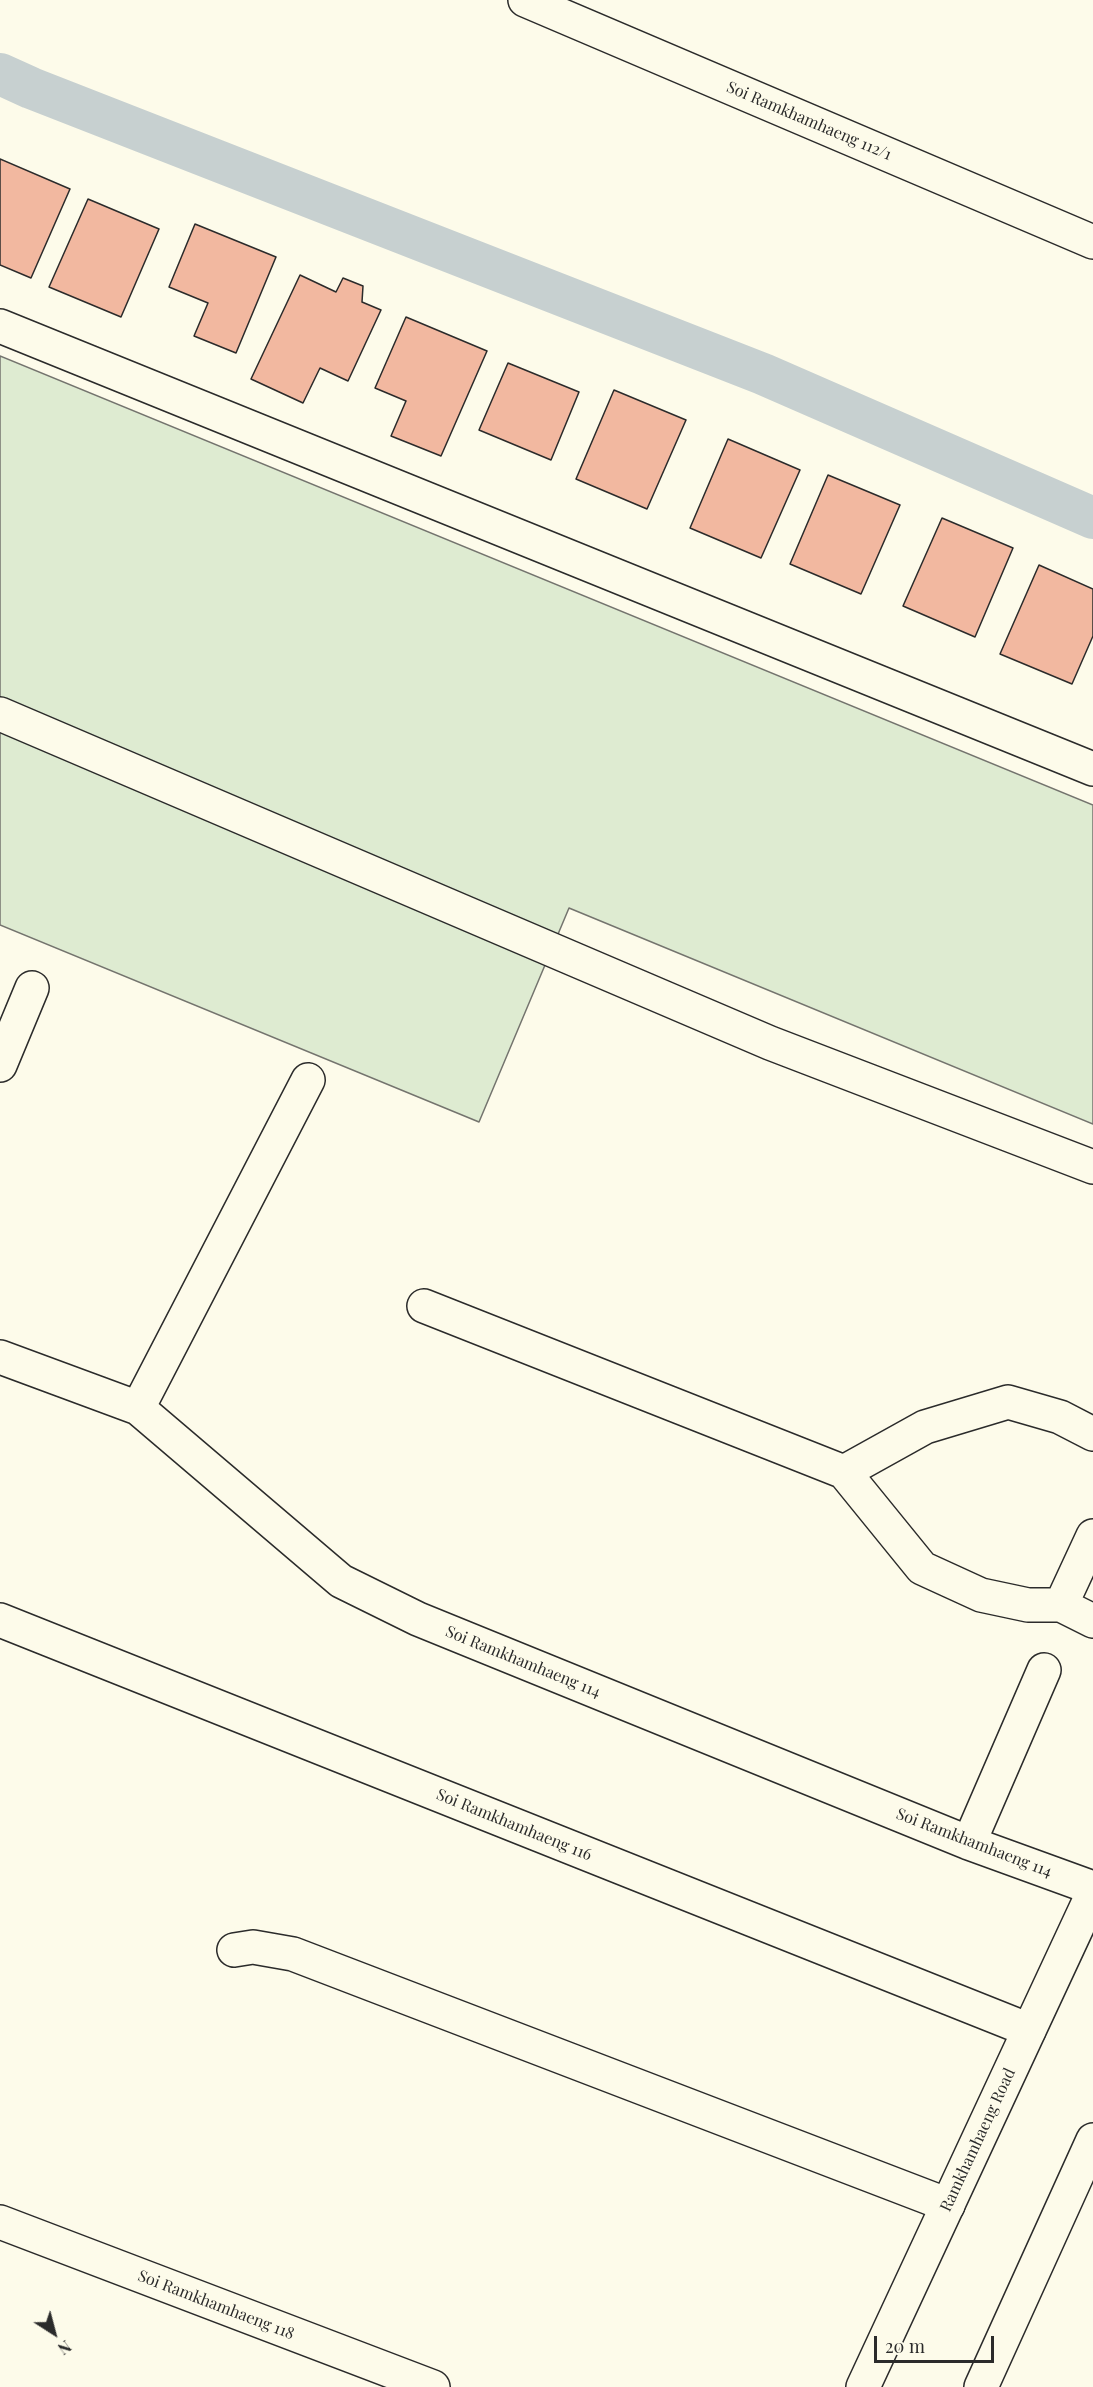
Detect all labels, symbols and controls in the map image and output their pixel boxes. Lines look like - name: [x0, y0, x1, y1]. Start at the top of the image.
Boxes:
- street label: Soi Ramkhamhaeng 112/1: [724, 78, 894, 164]
- street label: Soi Ramkhamhaeng 114: [443, 1622, 603, 1702]
- street label: Soi Ramkhamhaeng 116: [433, 1785, 595, 1865]
- street label: Soi Ramkhamhaeng 114: [893, 1804, 1055, 1882]
- street label: Ramkhamhaeng Road: [936, 2065, 1020, 2215]
- street label: Soi Ramkhamhaeng 118: [135, 2266, 297, 2344]
- north arrow: [24, 2303, 84, 2363]
- scale bar: [877, 2324, 997, 2362]
- text: 20 m: [885, 2334, 925, 2358]
- text: N: [54, 2336, 76, 2360]

